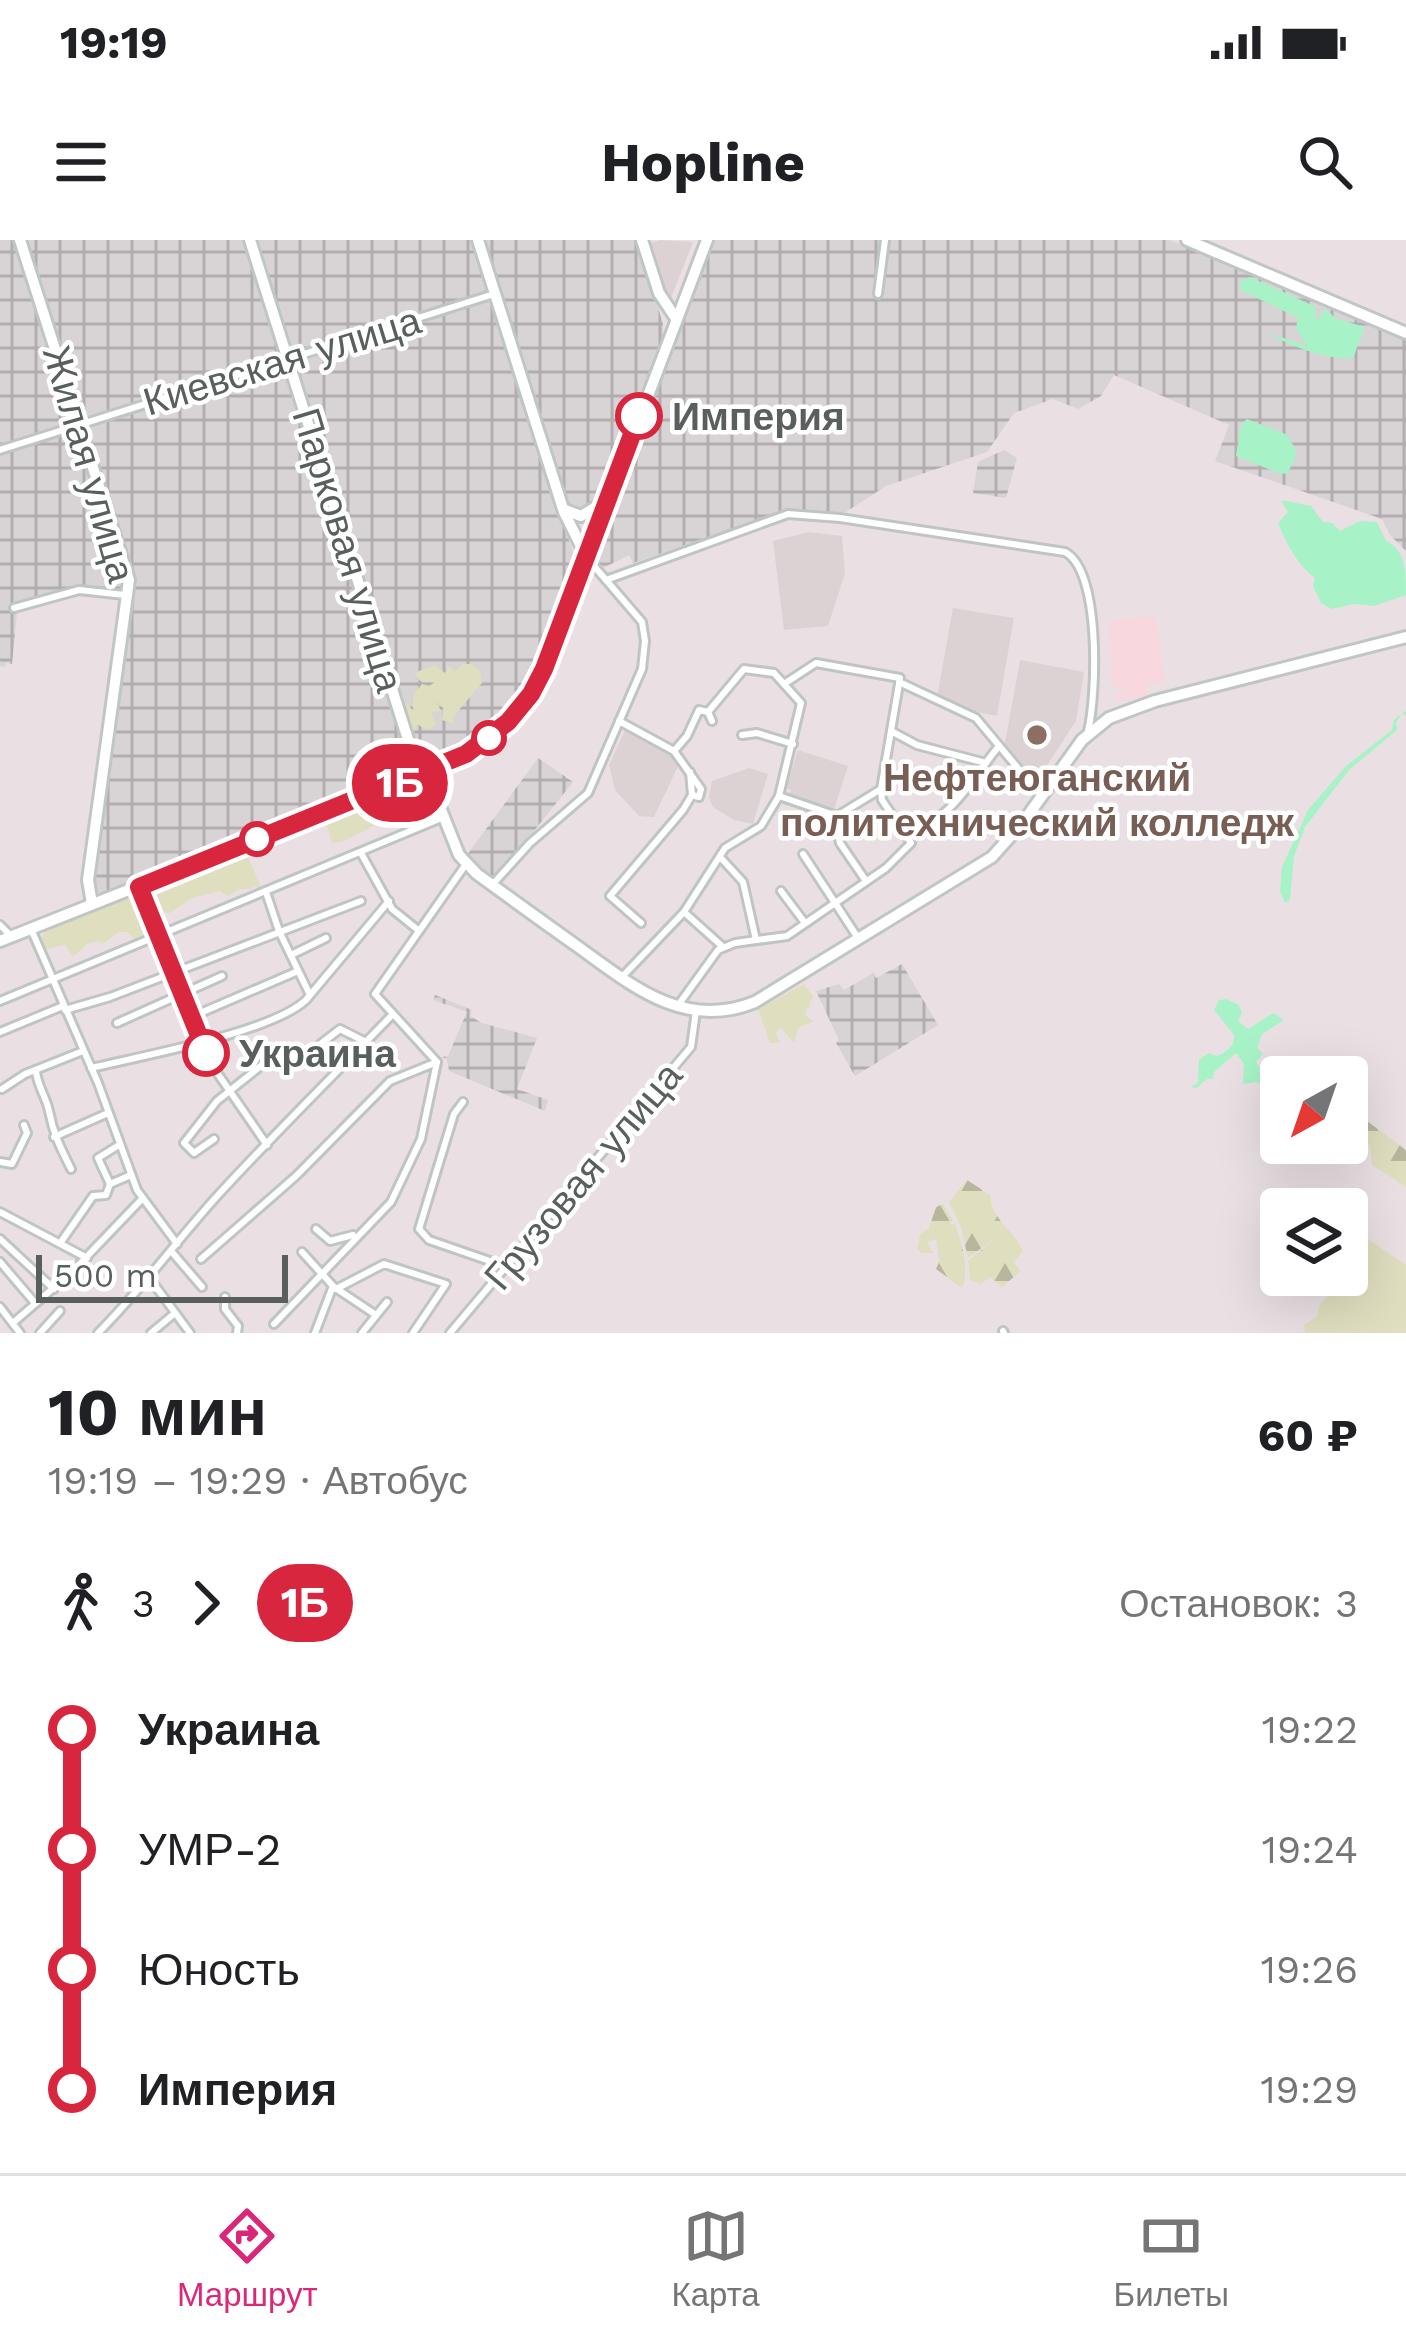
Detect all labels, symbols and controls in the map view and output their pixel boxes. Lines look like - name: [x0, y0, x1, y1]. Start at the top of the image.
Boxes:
- text: 19:19: [60, 16, 168, 69]
- icon: menu: [48, 129, 114, 195]
- icon: search: [1292, 129, 1358, 195]
- text: Hopline: [601, 131, 805, 194]
- street label: Киевская улица: [138, 297, 426, 425]
- street label: Жилая улица: [34, 341, 144, 588]
- marker: Империя: [617, 394, 661, 438]
- place label: Империя: [672, 394, 845, 439]
- street label: Парковая улица: [283, 403, 413, 698]
- unlabelled marker: [473, 722, 505, 754]
- marker: Нефтеюганский политехнический колледж: [1024, 722, 1050, 748]
- line badge: 1Б: [346, 744, 454, 822]
- place label: Нефтеюганский политехнический колледж: [780, 755, 1294, 845]
- text: 1Б: [376, 758, 424, 807]
- unlabelled marker: [241, 823, 273, 855]
- marker: Украина: [184, 1031, 228, 1075]
- place label: Украина: [239, 1031, 396, 1076]
- street label: Грузовая улица: [475, 1053, 691, 1299]
- north arrow: [1260, 1056, 1368, 1164]
- map controls: [1260, 1056, 1368, 1296]
- button: layers: [1260, 1188, 1368, 1296]
- scale bar: [36, 1249, 288, 1302]
- text: 500 m: [54, 1256, 157, 1295]
- text: 10 мин: [48, 1374, 267, 1451]
- text: 60 ₽: [1257, 1409, 1358, 1462]
- text: 19:19 – 19:29 · Автобус: [48, 1458, 468, 1503]
- icon: walk: [48, 1570, 114, 1636]
- icon: forward: [173, 1570, 239, 1636]
- text: 1Б: [281, 1578, 329, 1627]
- text: 3: [132, 1581, 155, 1626]
- text: Остановок: 3: [1119, 1581, 1358, 1626]
- text: Украина: [138, 1703, 319, 1756]
- text: 19:22: [1262, 1707, 1358, 1752]
- text: УМР-2: [138, 1823, 281, 1876]
- text: 19:24: [1262, 1827, 1358, 1872]
- text: Юность: [138, 1943, 300, 1996]
- text: 19:26: [1261, 1947, 1358, 1992]
- text: Империя: [138, 2063, 337, 2116]
- text: 19:29: [1260, 2067, 1358, 2112]
- tab: Маршрут: [177, 2203, 318, 2314]
- tab: Карта: [671, 2203, 760, 2314]
- tab: Билеты: [1114, 2203, 1229, 2314]

